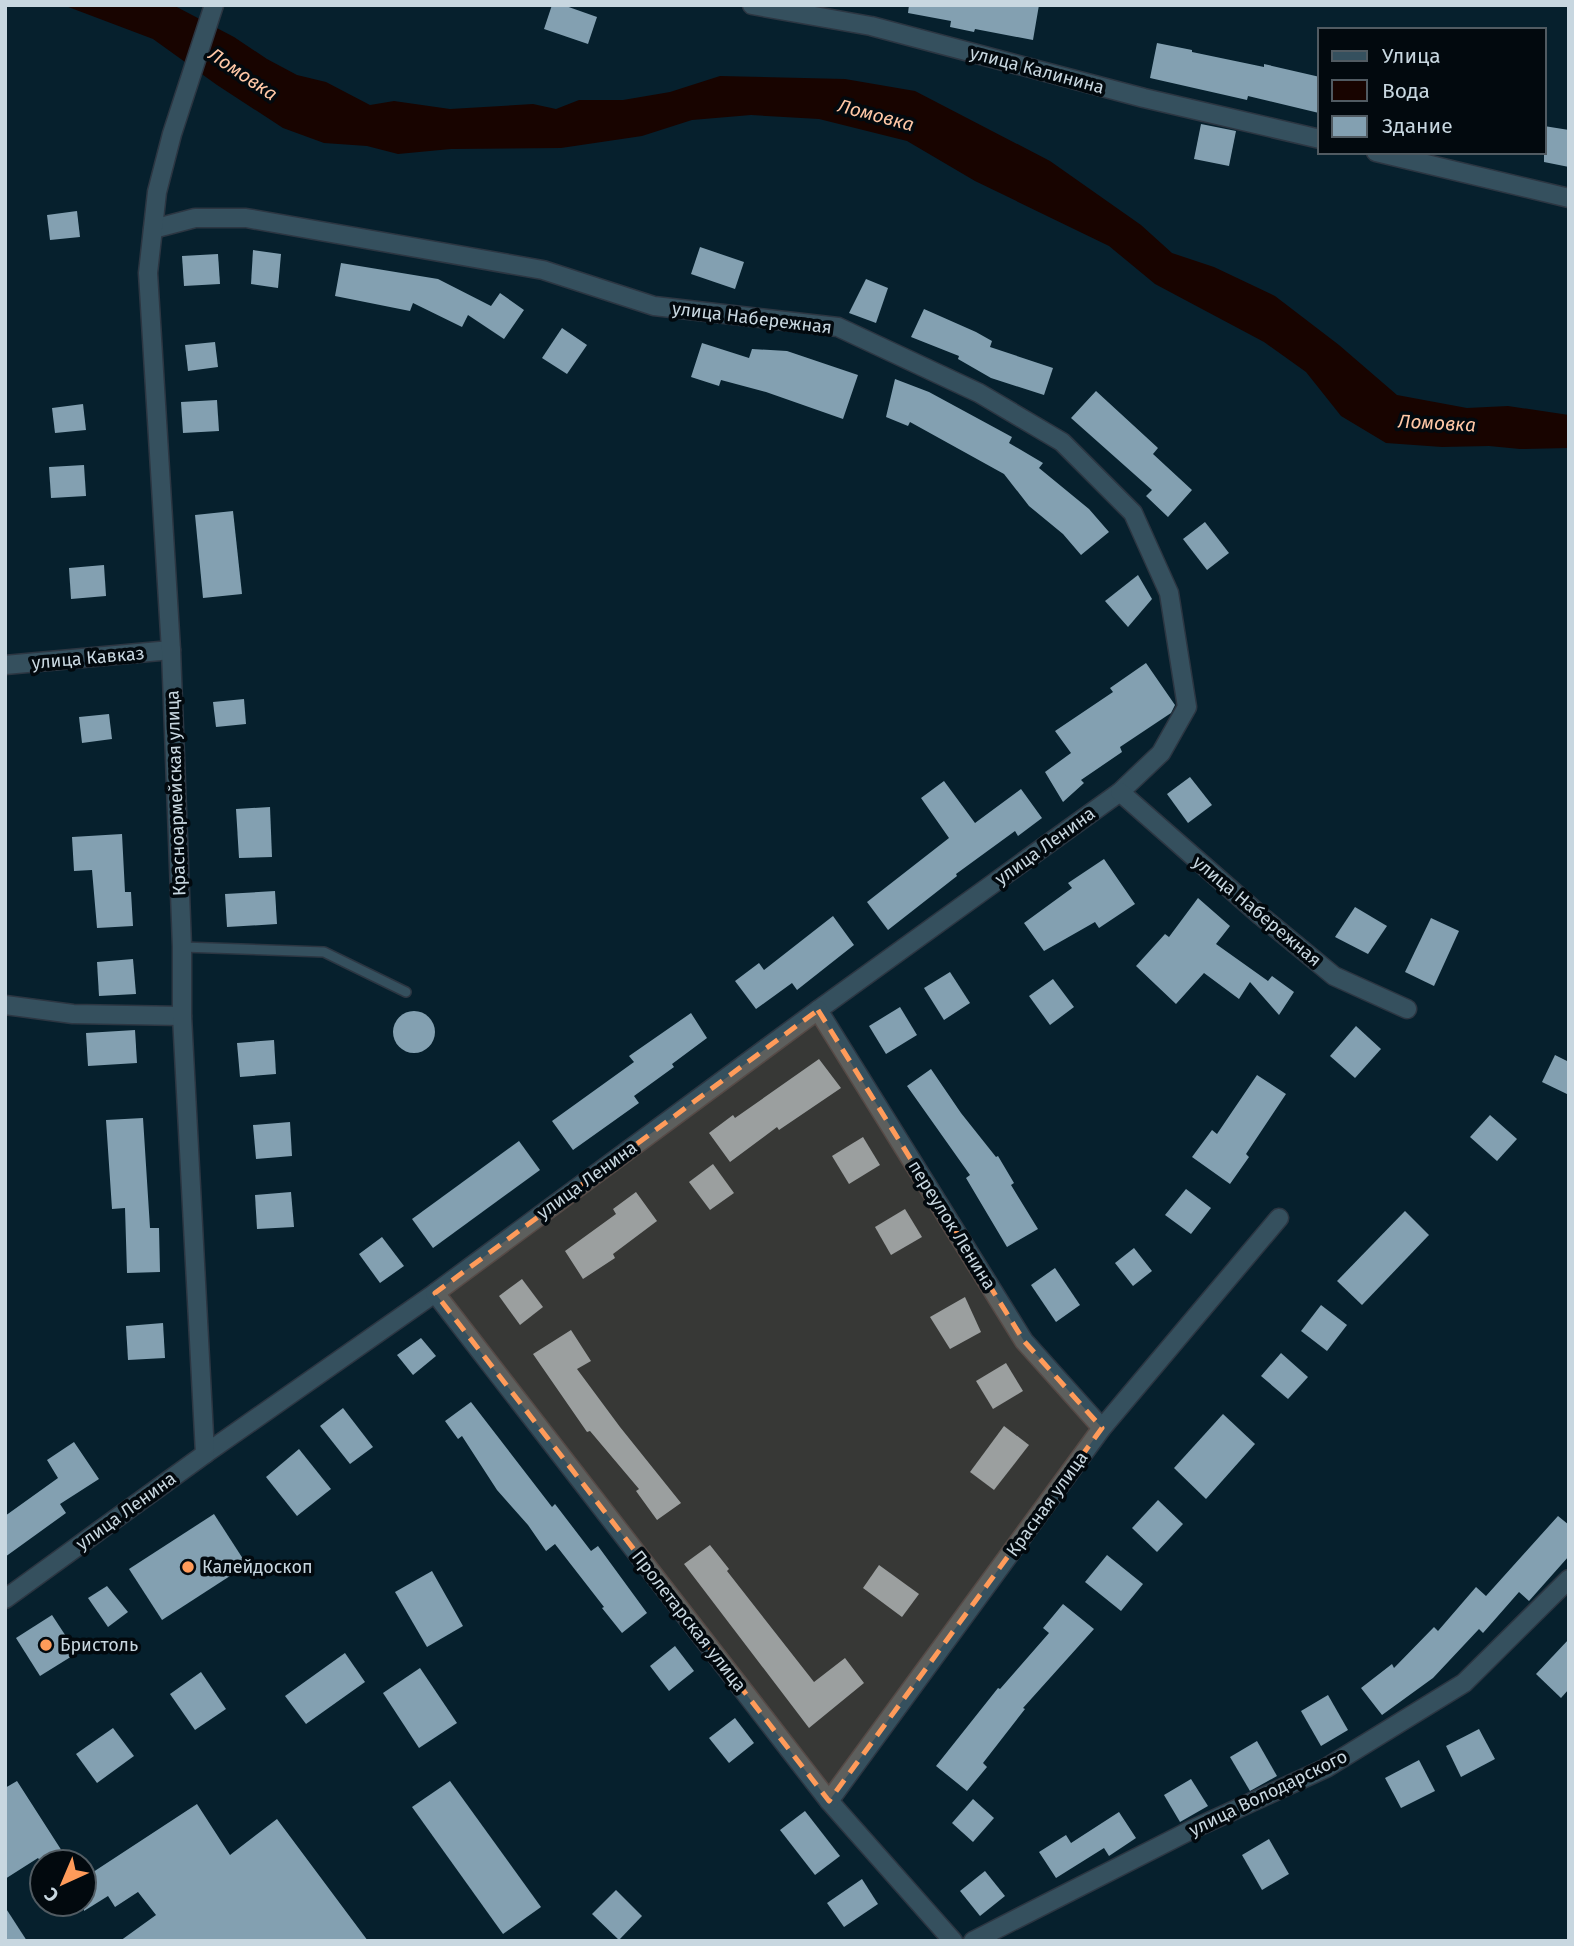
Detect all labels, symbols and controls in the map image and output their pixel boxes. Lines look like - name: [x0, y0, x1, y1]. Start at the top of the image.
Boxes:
- legend: [1318, 28, 1546, 154]
- street label: улица Калинина: [967, 41, 1107, 99]
- water label: Ломовка: [203, 42, 282, 105]
- text: Улица: [1382, 43, 1441, 69]
- text: Вода: [1382, 78, 1430, 104]
- water label: Ломовка: [834, 94, 917, 136]
- text: Здание: [1382, 113, 1453, 139]
- street label: улица Набережная: [671, 297, 833, 339]
- water label: Ломовка: [1396, 409, 1477, 437]
- street label: улица Кавказ: [31, 642, 145, 674]
- street label: Красноармейская улица: [161, 690, 191, 896]
- street label: улица Ленина: [991, 802, 1099, 890]
- street label: улица Набережная: [1188, 851, 1326, 971]
- street label: улица Ленина: [533, 1136, 641, 1224]
- street label: переулок Ленина: [903, 1156, 1001, 1294]
- street label: Красная улица: [1001, 1447, 1093, 1561]
- street label: улица Ленина: [72, 1467, 180, 1555]
- street label: Пролетарская улица: [627, 1546, 751, 1696]
- place label: Калейдоскоп: [202, 1556, 313, 1578]
- marker: Калейдоскоп: [180, 1559, 196, 1575]
- place label: Бристоль: [60, 1634, 138, 1656]
- marker: Бристоль: [38, 1637, 54, 1653]
- street label: улица Володарского: [1185, 1745, 1351, 1841]
- north arrow: [28, 1848, 98, 1918]
- text: С: [40, 1883, 63, 1907]

